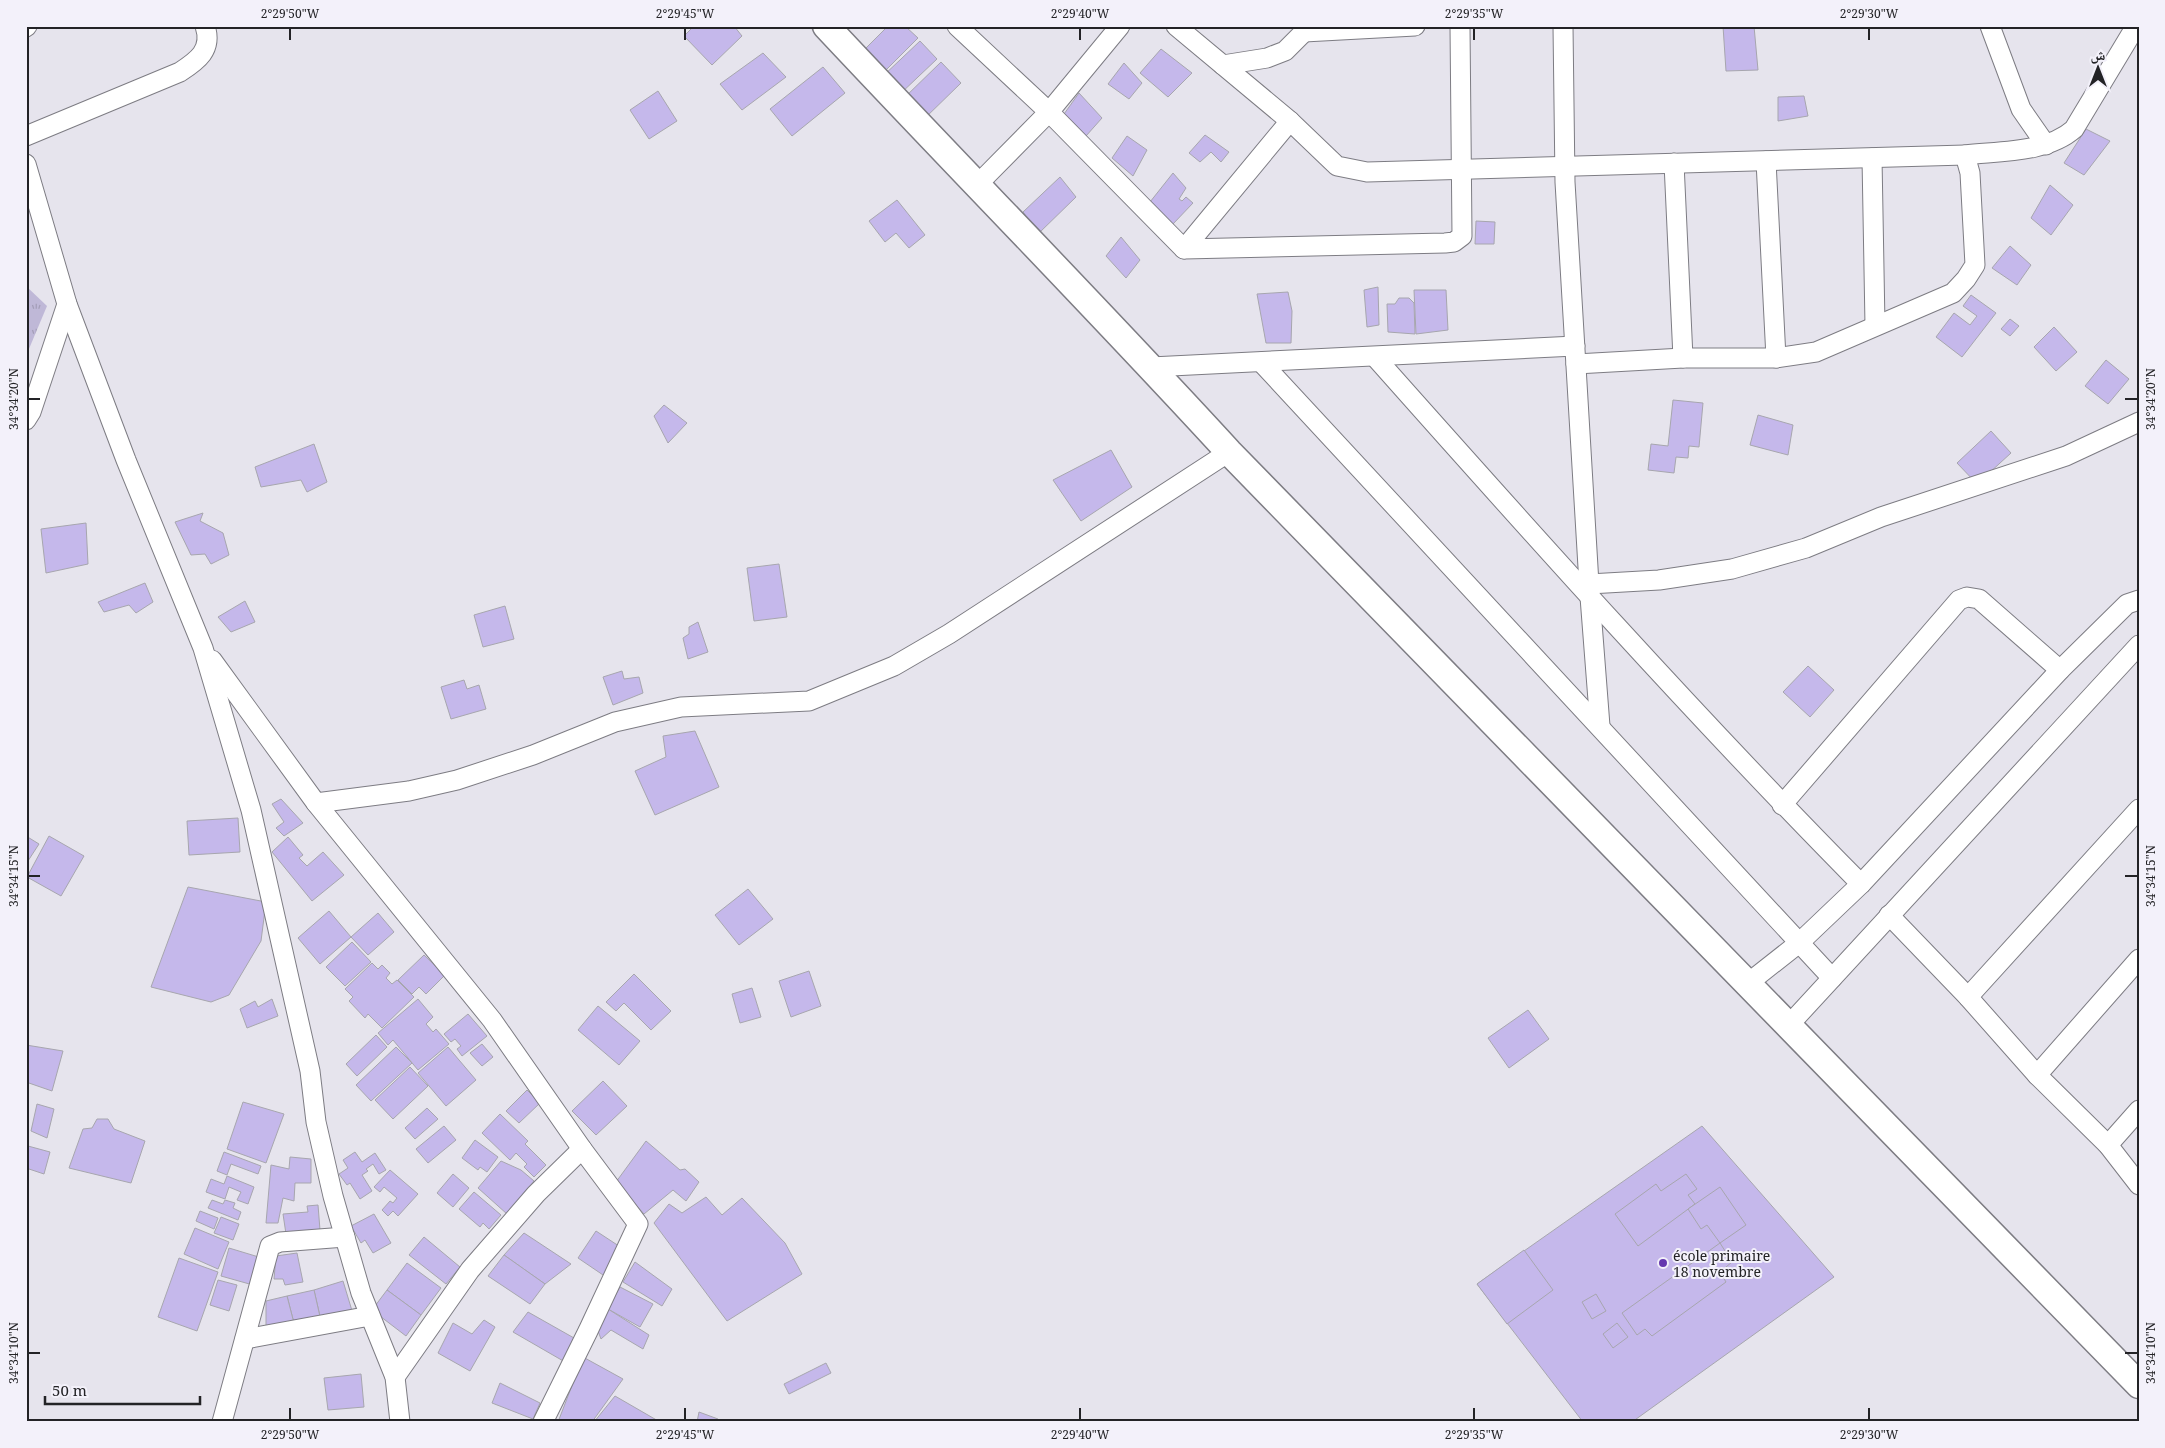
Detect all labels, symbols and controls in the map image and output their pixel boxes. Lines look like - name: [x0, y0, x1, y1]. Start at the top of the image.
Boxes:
- text: 2°29'50"W: [261, 5, 320, 22]
- text: 2°29'45"W: [656, 5, 715, 22]
- text: 2°29'40"W: [1051, 5, 1110, 22]
- text: 2°29'35"W: [1445, 5, 1504, 22]
- text: 2°29'30"W: [1840, 5, 1899, 22]
- north arrow: [2072, 42, 2122, 92]
- text: ش: [2091, 45, 2106, 64]
- text: 34°34'20"N: [5, 368, 22, 430]
- text: 34°34'20"N: [2142, 368, 2159, 430]
- text: 34°34'15"N: [5, 845, 22, 907]
- text: 34°34'15"N: [2142, 845, 2159, 907]
- place label: école primaire 18 novembre: [1673, 1246, 1770, 1281]
- marker: école primaire 18 novembre: [1657, 1257, 1669, 1269]
- text: 34°34'10"N: [5, 1322, 22, 1384]
- text: 34°34'10"N: [2142, 1322, 2159, 1384]
- scale bar: [45, 1373, 200, 1405]
- text: 50 m: [52, 1380, 87, 1400]
- text: 2°29'50"W: [261, 1426, 320, 1443]
- text: 2°29'45"W: [656, 1426, 715, 1443]
- text: 2°29'40"W: [1051, 1426, 1110, 1443]
- text: 2°29'35"W: [1445, 1426, 1504, 1443]
- text: 2°29'30"W: [1840, 1426, 1899, 1443]

